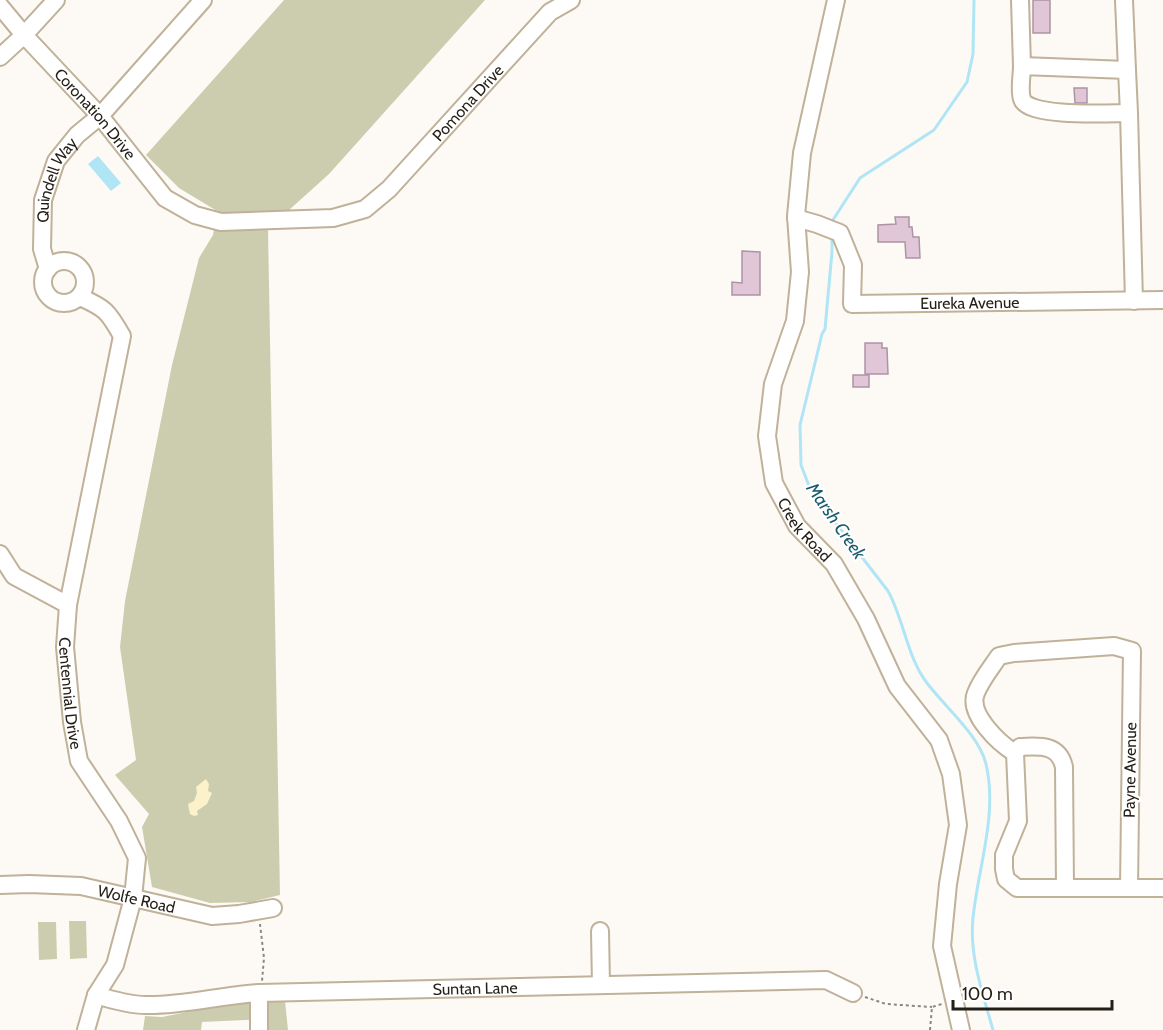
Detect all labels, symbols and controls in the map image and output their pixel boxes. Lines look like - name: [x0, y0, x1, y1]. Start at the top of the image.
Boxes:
- street label: Pomona Drive: [428, 60, 507, 145]
- street label: Coronation Drive: [51, 64, 140, 163]
- street label: Quindell Way: [33, 134, 81, 223]
- street label: Eureka Avenue: [920, 292, 1020, 313]
- water label: Marsh Creek: [801, 478, 871, 564]
- street label: Creek Road: [774, 494, 836, 565]
- street label: Centennial Drive: [56, 637, 86, 751]
- street label: Payne Avenue: [1120, 722, 1140, 818]
- street label: Wolfe Road: [96, 881, 177, 917]
- scale bar: [953, 973, 1112, 1011]
- street label: Suntan Lane: [432, 978, 518, 999]
- text: 100 m: [962, 983, 1013, 1005]

